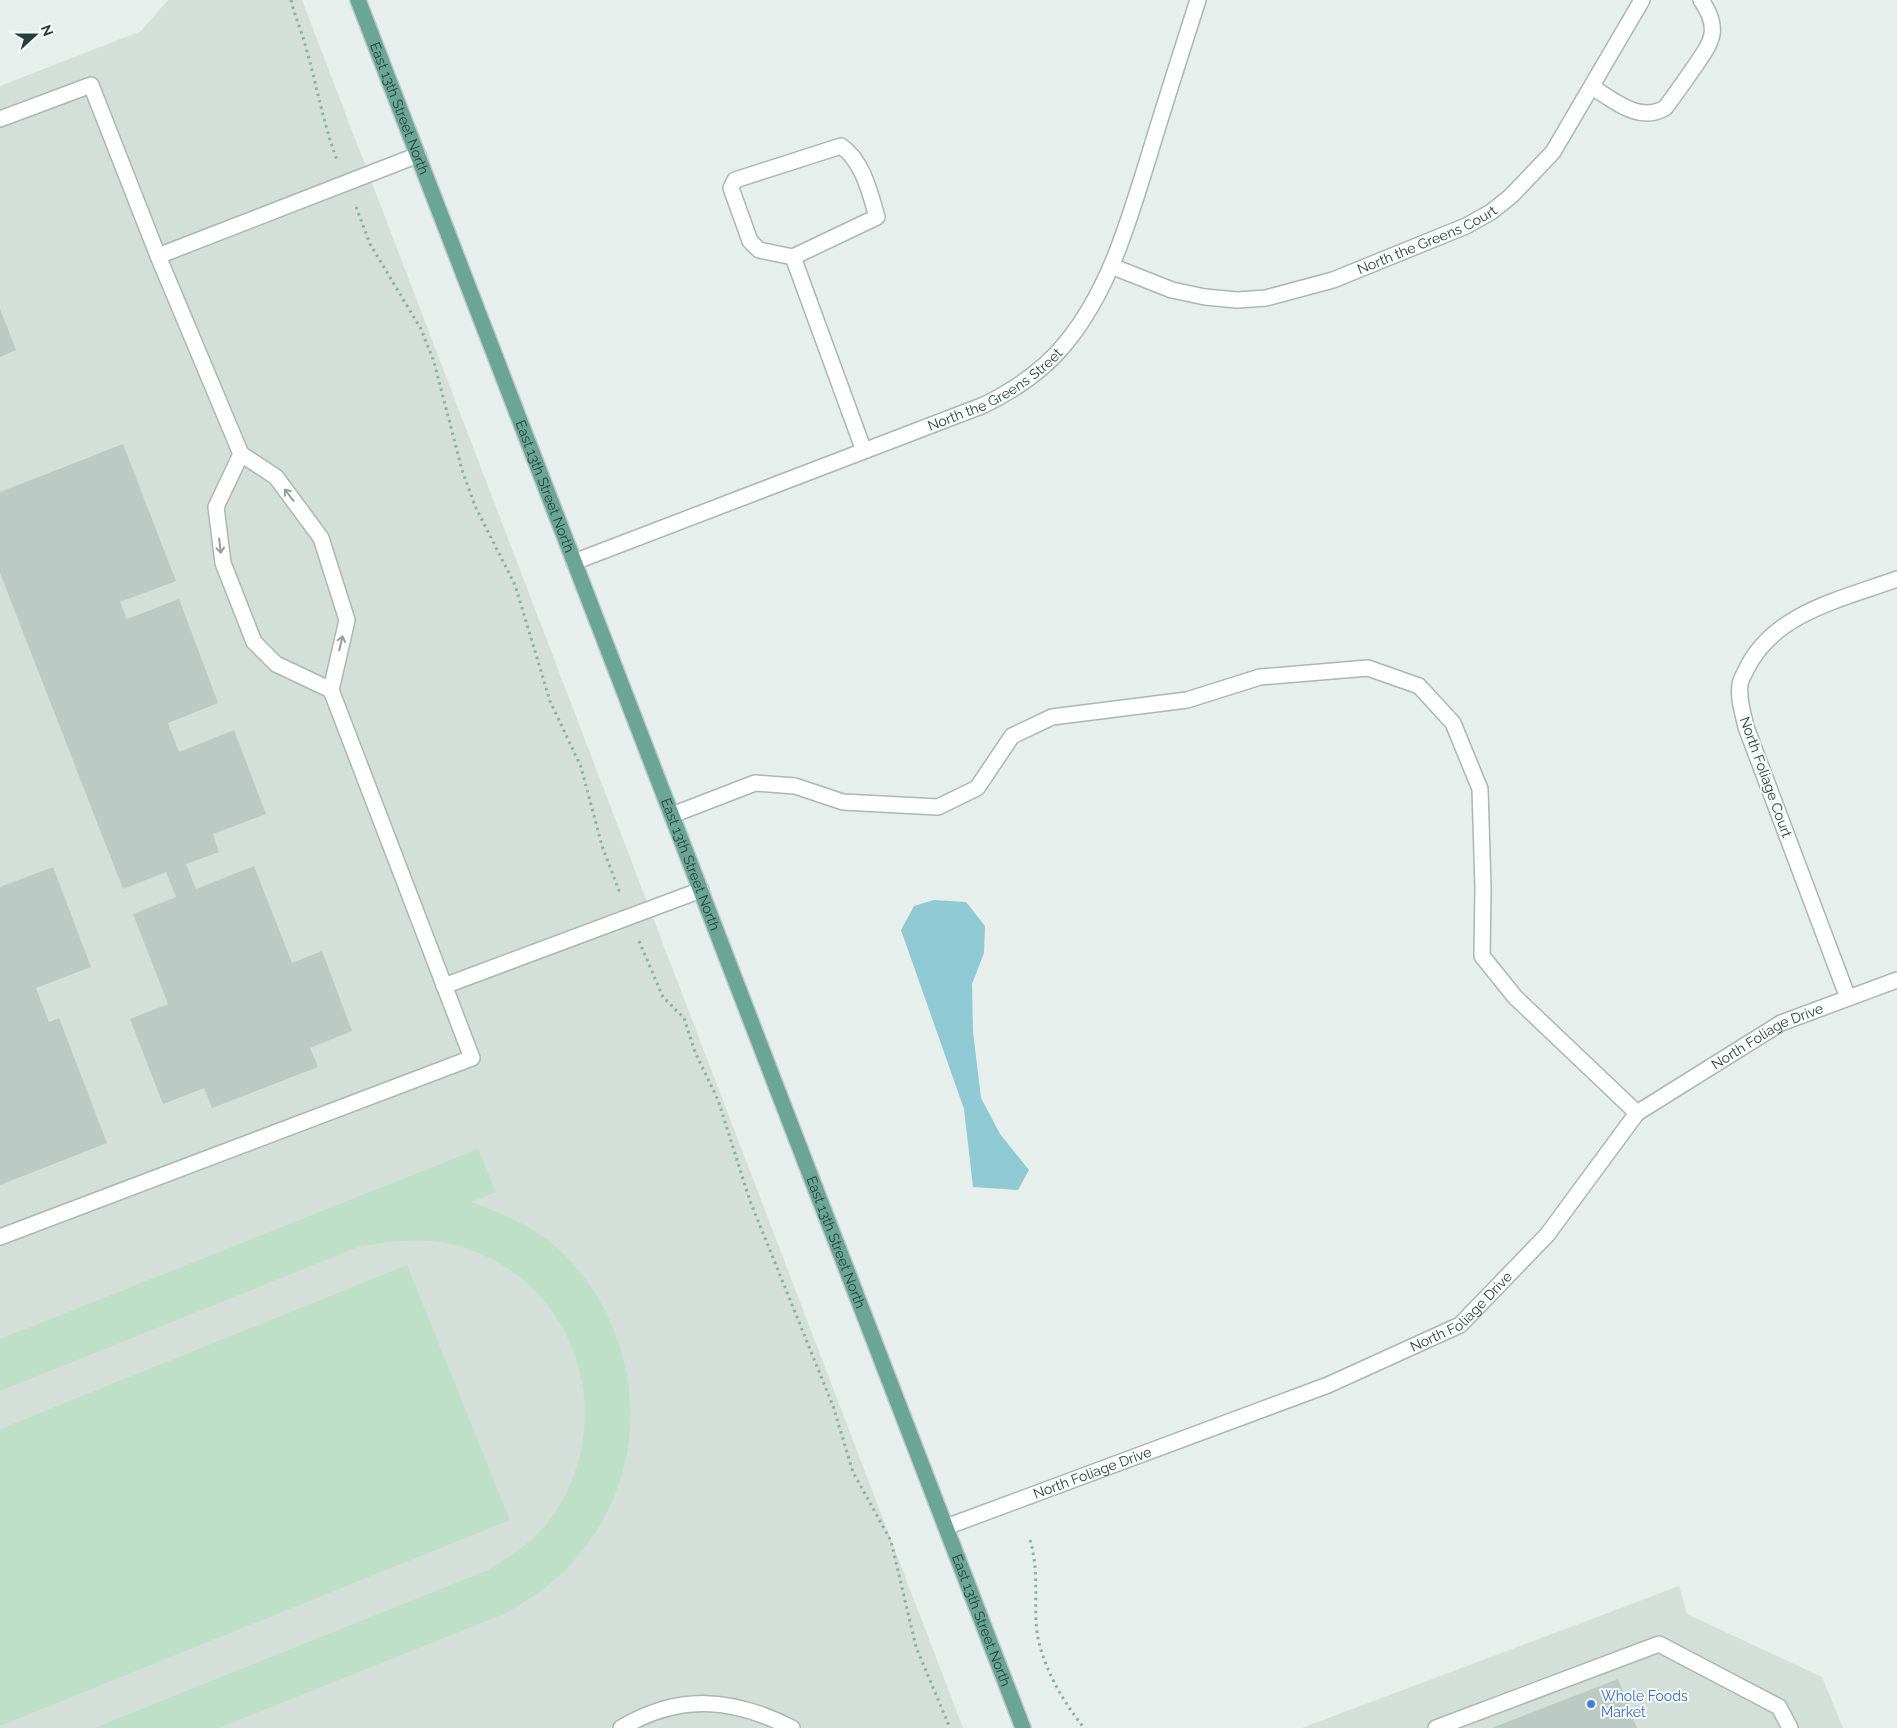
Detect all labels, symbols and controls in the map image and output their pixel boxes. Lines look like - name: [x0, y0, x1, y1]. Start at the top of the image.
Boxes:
- north arrow: [10, 10, 60, 60]
- text: N: [38, 22, 57, 38]
- street label: East 13th Street North: [367, 40, 432, 177]
- street label: North the Greens Court: [1355, 202, 1500, 277]
- street label: North the Greens Street: [925, 345, 1066, 434]
- street label: East 13th Street North: [512, 418, 578, 555]
- one-way arrow: [284, 489, 295, 502]
- one-way arrow: [216, 538, 226, 554]
- one-way arrow: [337, 635, 346, 651]
- street label: North Foliage Court: [1737, 714, 1795, 840]
- street label: East 13th Street North: [658, 796, 723, 933]
- street label: North Foliage Drive: [1708, 1000, 1825, 1073]
- street label: East 13th Street North: [803, 1174, 869, 1311]
- street label: North Foliage Drive: [1408, 1268, 1515, 1355]
- street label: North Foliage Drive: [1031, 1443, 1154, 1502]
- street label: East 13th Street North: [949, 1552, 1014, 1689]
- place label: Whole Foods Market: [1601, 1688, 1688, 1720]
- marker: Whole Foods Market: [1585, 1698, 1597, 1710]

